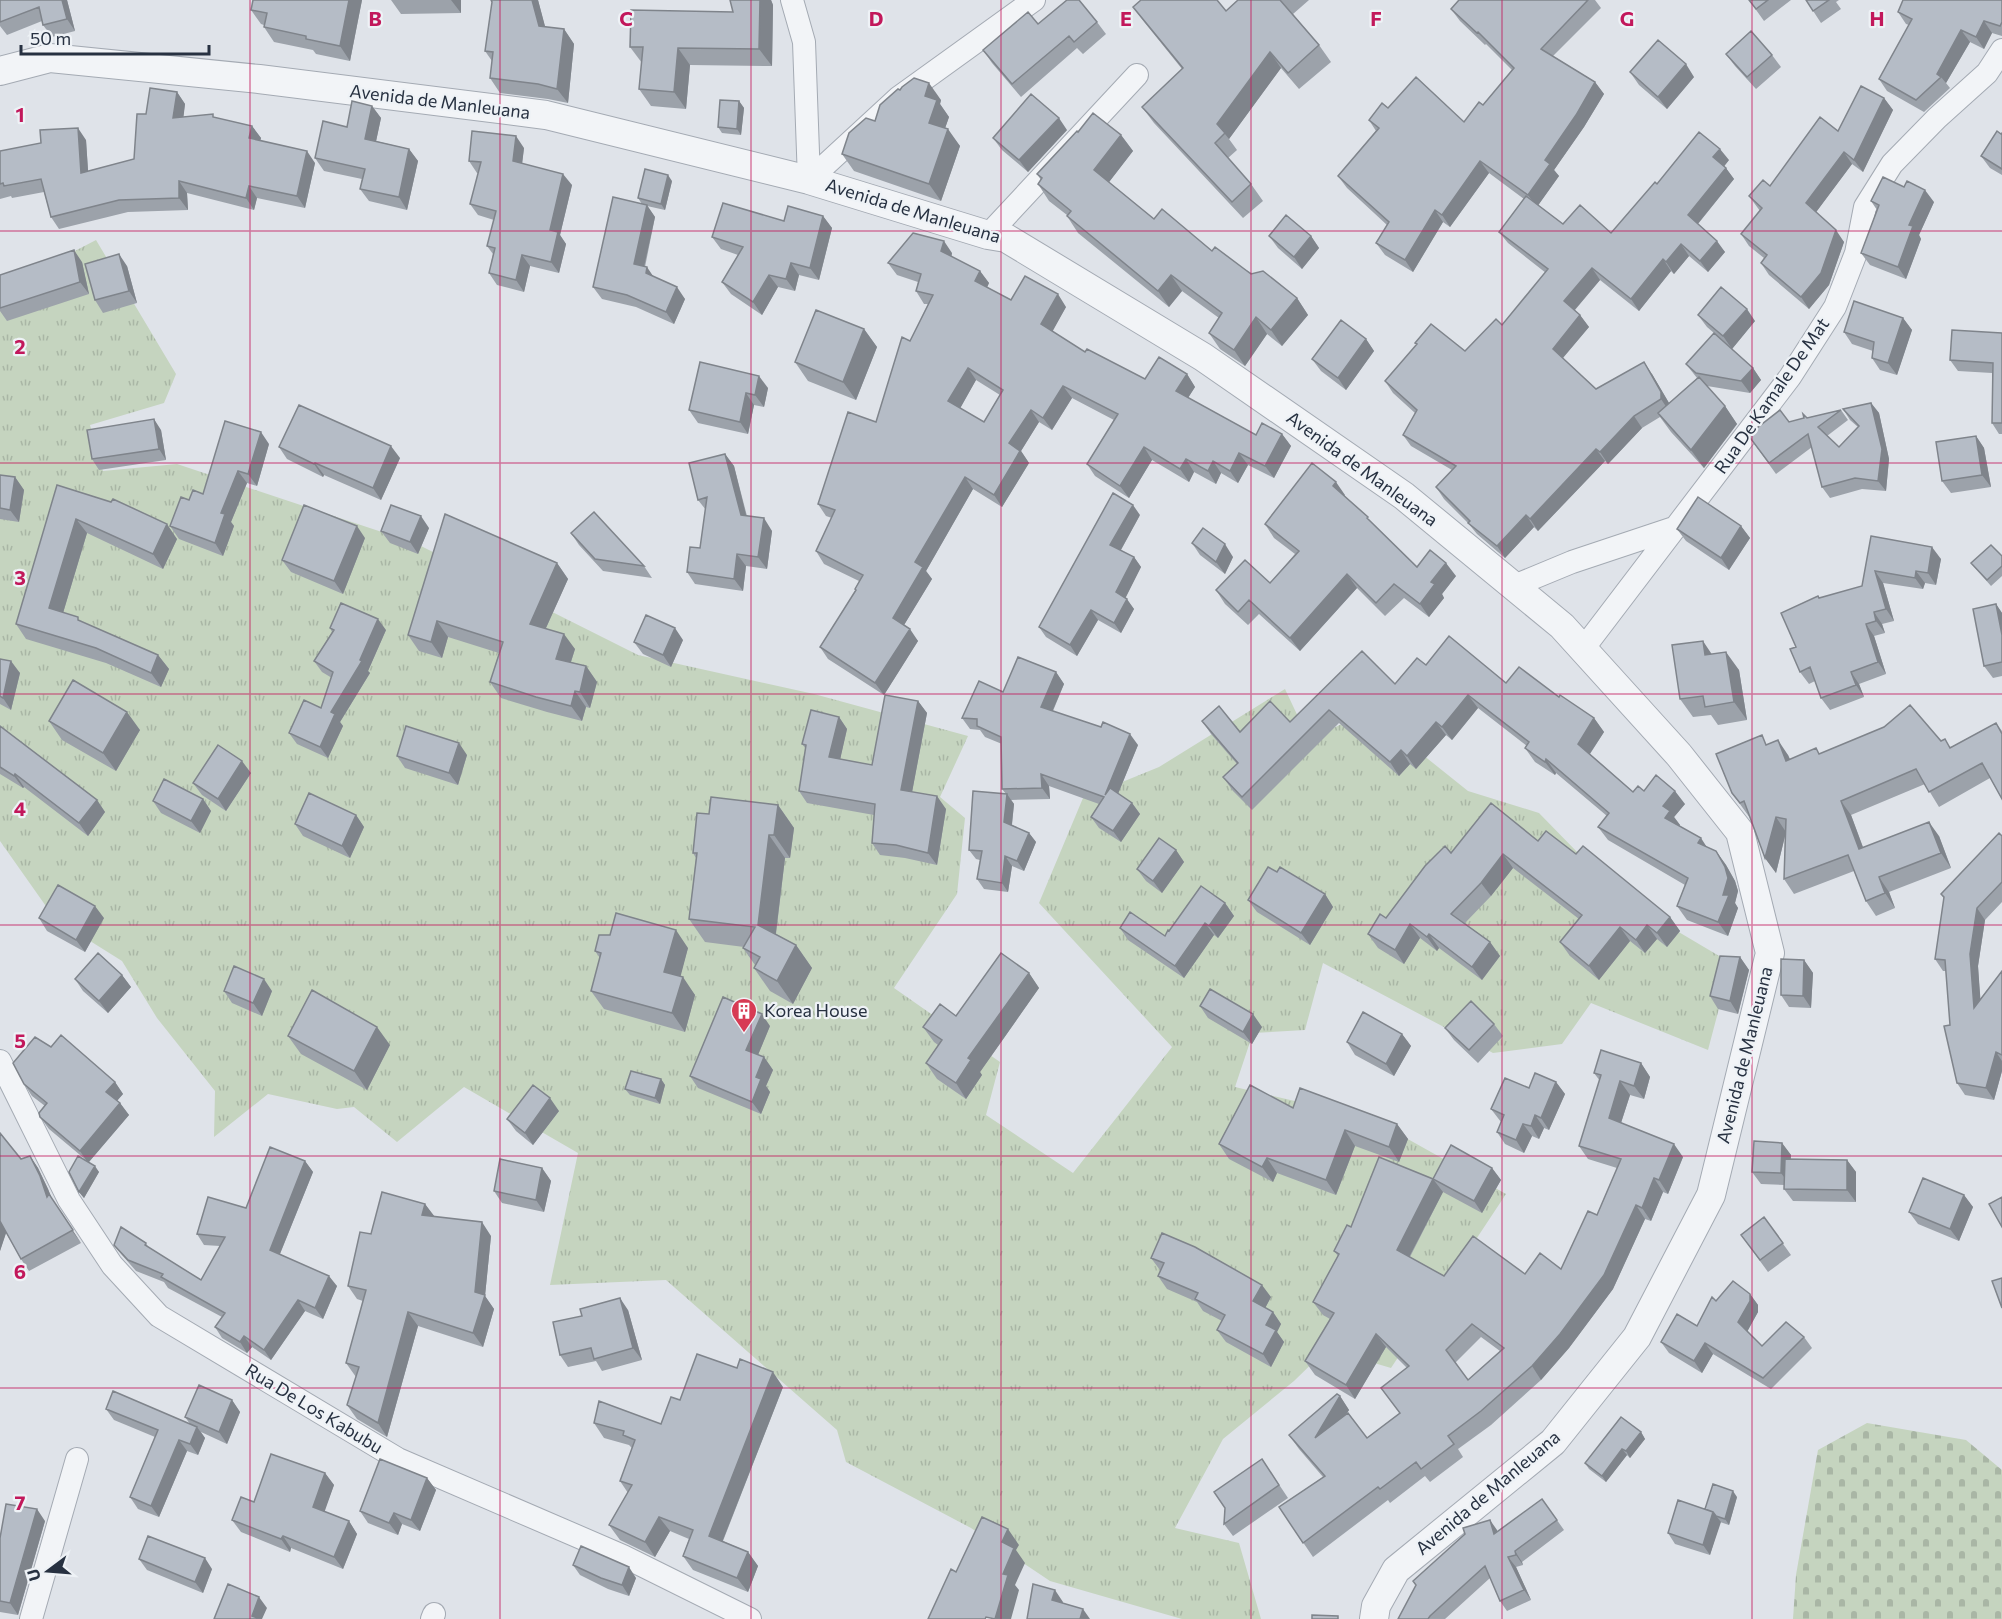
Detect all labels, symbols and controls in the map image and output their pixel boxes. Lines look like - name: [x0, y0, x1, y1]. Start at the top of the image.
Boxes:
- text: B: [368, 6, 382, 30]
- text: C: [619, 6, 633, 30]
- text: D: [869, 6, 883, 30]
- text: E: [1120, 6, 1132, 30]
- text: F: [1370, 6, 1382, 30]
- text: G: [1620, 6, 1634, 30]
- text: H: [1870, 6, 1885, 30]
- scale bar: [21, 18, 208, 56]
- text: 50 m: [30, 27, 71, 49]
- street label: Avenida de Manleuana: [349, 79, 532, 123]
- text: 1: [15, 102, 25, 126]
- street label: Avenida de Manleuana: [823, 173, 1003, 247]
- street label: Rua De Kamale De Mat: [1709, 313, 1833, 478]
- text: 2: [14, 334, 26, 358]
- street label: Avenida de Manleuana: [1283, 406, 1443, 531]
- text: 3: [14, 565, 26, 589]
- text: 4: [14, 796, 26, 820]
- street label: Avenida de Manleuana: [1711, 964, 1777, 1146]
- building icon: Korea House: [729, 996, 759, 1034]
- place label: Korea House: [764, 999, 867, 1021]
- text: 5: [14, 1028, 26, 1052]
- text: 6: [14, 1259, 26, 1283]
- street label: Rua De Los Kabubu: [242, 1358, 387, 1458]
- street label: Avenida de Manleuana: [1411, 1425, 1564, 1559]
- text: 7: [15, 1490, 26, 1514]
- north arrow: [18, 1541, 78, 1601]
- text: U: [22, 1567, 44, 1583]

